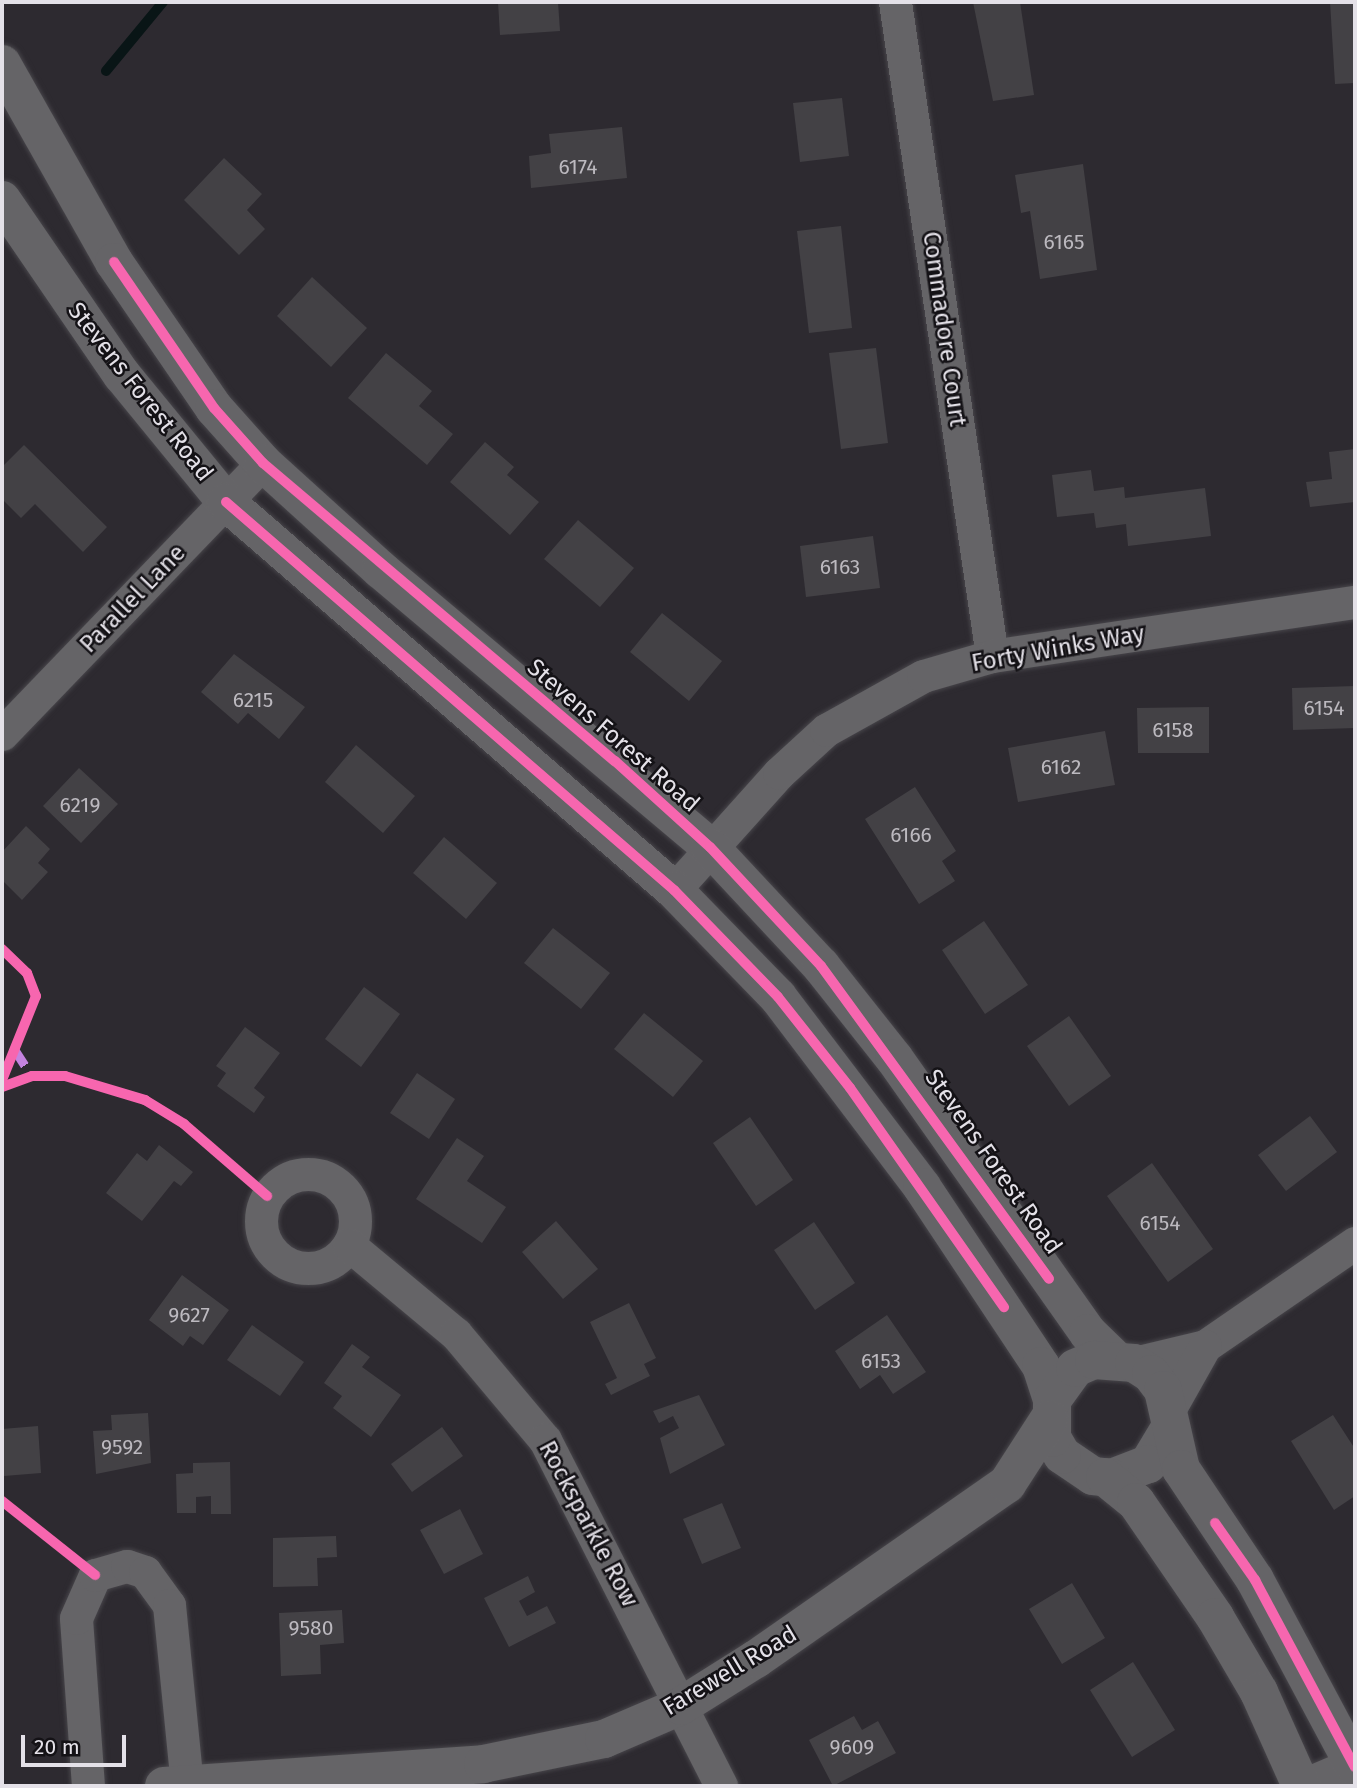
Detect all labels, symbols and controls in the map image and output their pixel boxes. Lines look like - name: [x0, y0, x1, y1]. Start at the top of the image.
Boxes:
- house number: 6174: [559, 154, 597, 180]
- house number: 6165: [1044, 229, 1084, 255]
- street label: Commadore Court: [916, 230, 972, 428]
- street label: Stevens Forest Road: [61, 297, 219, 487]
- street label: Parallel Lane: [74, 539, 192, 659]
- house number: 6163: [820, 554, 860, 580]
- street label: Forty Winks Way: [969, 620, 1147, 678]
- street label: Stevens Forest Road: [521, 653, 705, 819]
- house number: 6215: [233, 687, 273, 713]
- house number: 6154: [1304, 695, 1344, 721]
- house number: 6158: [1152, 717, 1194, 743]
- house number: 6162: [1041, 754, 1081, 780]
- house number: 6219: [60, 792, 100, 818]
- house number: 6166: [890, 822, 932, 848]
- street label: Stevens Forest Road: [918, 1064, 1068, 1260]
- house number: 6154: [1140, 1210, 1180, 1236]
- house number: 9627: [168, 1302, 210, 1328]
- house number: 6153: [861, 1348, 901, 1374]
- house number: 9592: [101, 1434, 143, 1460]
- street label: Rocksparkle Row: [532, 1436, 644, 1612]
- house number: 9580: [289, 1615, 333, 1641]
- street label: Farewell Road: [658, 1620, 802, 1722]
- scale bar: [24, 1722, 130, 1766]
- text: 20 m: [34, 1734, 80, 1760]
- house number: 9609: [830, 1734, 874, 1760]

